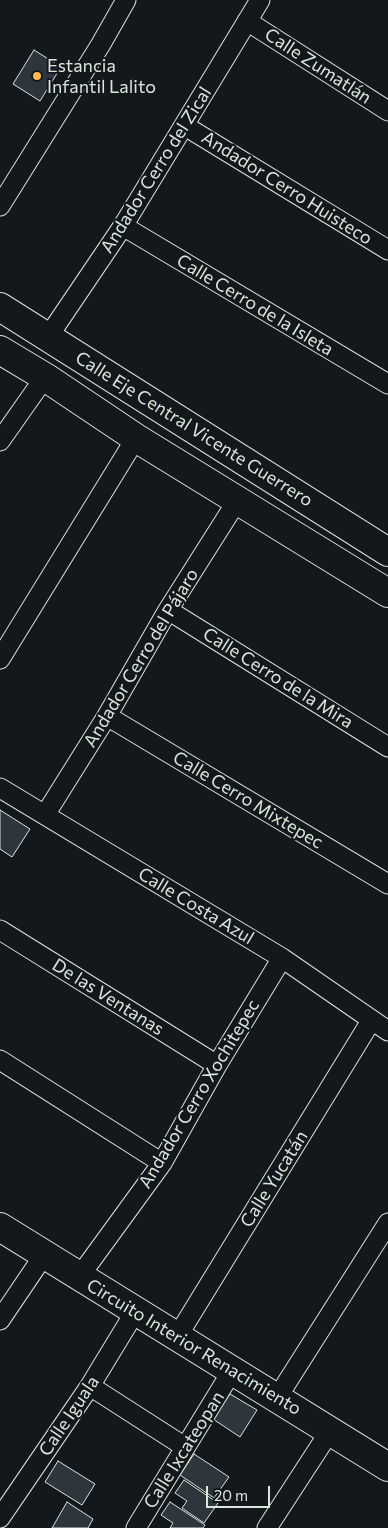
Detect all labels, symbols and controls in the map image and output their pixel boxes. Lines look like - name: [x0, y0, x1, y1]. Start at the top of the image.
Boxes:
- street label: Calle Zumatlán: [261, 24, 375, 108]
- place label: Estancia Infantil Lalito: [47, 55, 156, 98]
- marker: Estancia Infantil Lalito: [31, 70, 43, 82]
- street label: Andador Cerro del Zical: [96, 83, 216, 257]
- street label: Andador Cerro Huisteco: [198, 127, 376, 249]
- street label: Calle Cerro de la Isleta: [173, 250, 337, 360]
- street label: Calle Eje Central Vicente Guerrero: [71, 347, 317, 511]
- street label: Andador Cerro del Pájaro: [79, 565, 203, 751]
- street label: Calle Cerro de la Mira: [199, 623, 357, 733]
- street label: Calle Cerro Mixtepec: [169, 747, 327, 853]
- street label: Calle Costa Azul: [134, 863, 258, 949]
- street label: De las Ventanas: [48, 954, 168, 1040]
- street label: Andador Cerro Xochitepec: [134, 996, 264, 1192]
- street label: Calle Yucatán: [236, 1127, 312, 1231]
- street label: Circuito Interior Renacimiento: [83, 1274, 305, 1420]
- street label: Calle Iguala: [34, 1372, 104, 1460]
- street label: Calle Ixcateopan: [139, 1387, 229, 1513]
- scale bar: [208, 1476, 272, 1508]
- text: 20 m: [214, 1486, 248, 1504]

